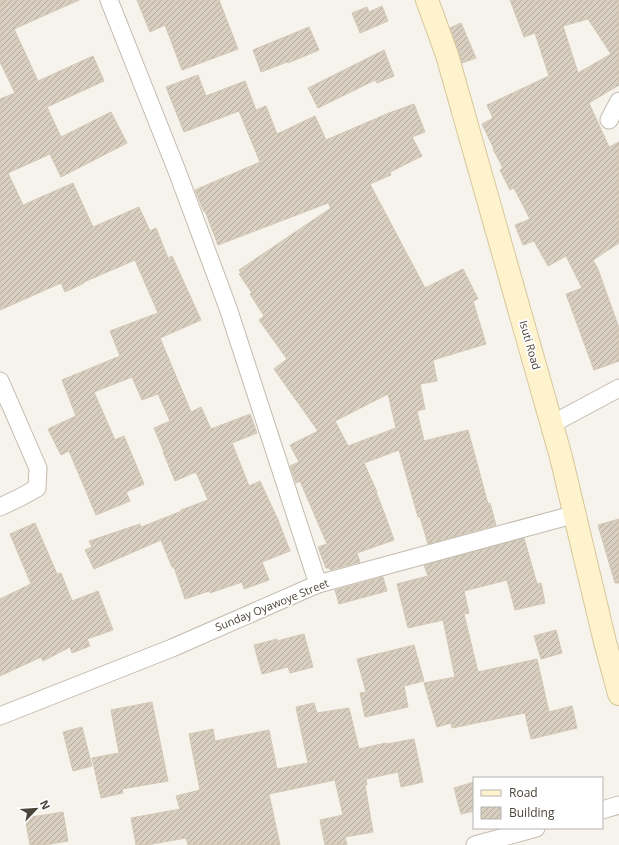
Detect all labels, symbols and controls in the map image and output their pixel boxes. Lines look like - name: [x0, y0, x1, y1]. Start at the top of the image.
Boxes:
- street label: Isuti Road: [516, 318, 545, 371]
- street label: Sunday Oyawoye Street: [213, 575, 331, 634]
- legend: [473, 777, 603, 829]
- text: Road: [509, 784, 538, 801]
- north arrow: [16, 789, 56, 829]
- text: N: [37, 797, 54, 812]
- text: Building: [509, 804, 555, 821]

